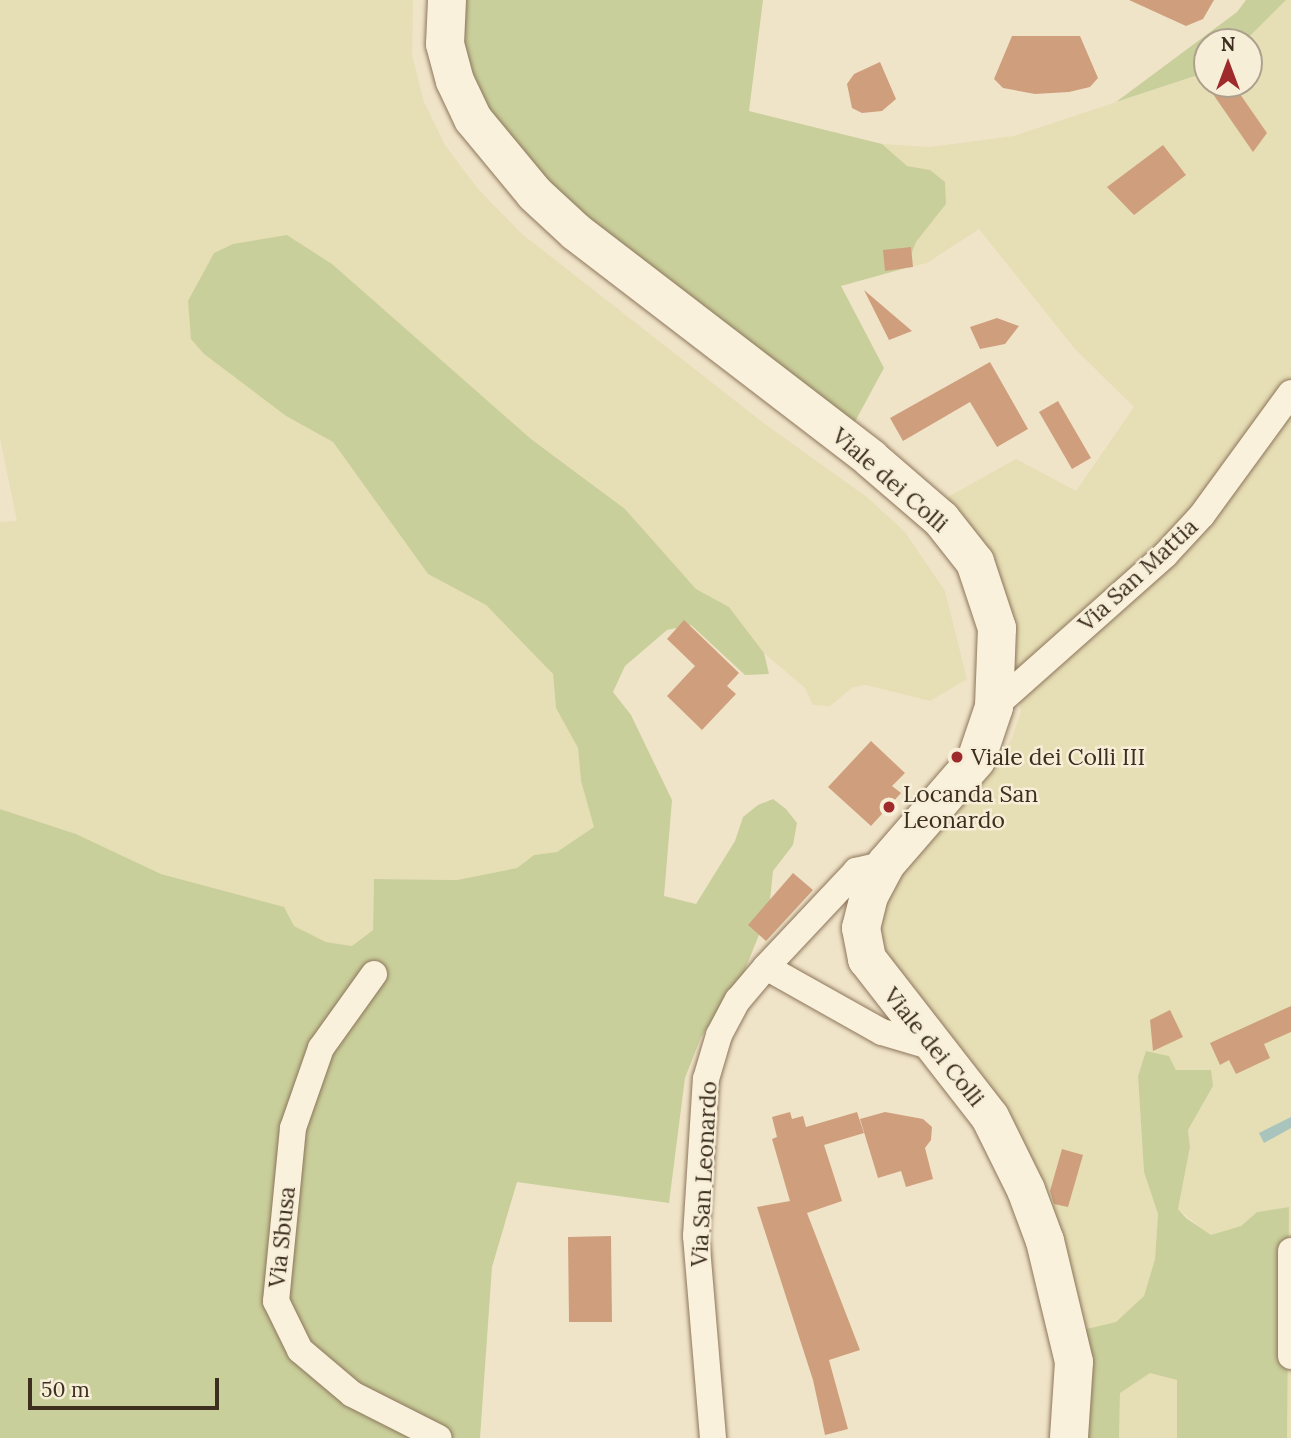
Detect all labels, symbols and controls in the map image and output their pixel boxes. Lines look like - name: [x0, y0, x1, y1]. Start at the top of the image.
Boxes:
- north arrow: [1193, 28, 1263, 98]
- text: N: [1221, 32, 1235, 56]
- street label: Viale dei Colli: [826, 422, 954, 538]
- street label: Via San Mattia: [1073, 513, 1203, 637]
- place label: Viale dei Colli III: [971, 743, 1145, 771]
- marker: Viale dei Colli III: [949, 749, 965, 765]
- place label: Locanda San Leonardo: [903, 780, 1038, 834]
- marker: Locanda San Leonardo: [881, 799, 897, 815]
- street label: Viale dei Colli: [878, 982, 990, 1112]
- street label: Via San Leonardo: [685, 1080, 723, 1268]
- street label: Via Sbusa: [263, 1185, 301, 1289]
- scale bar: [32, 1364, 222, 1408]
- text: 50 m: [41, 1376, 90, 1403]

